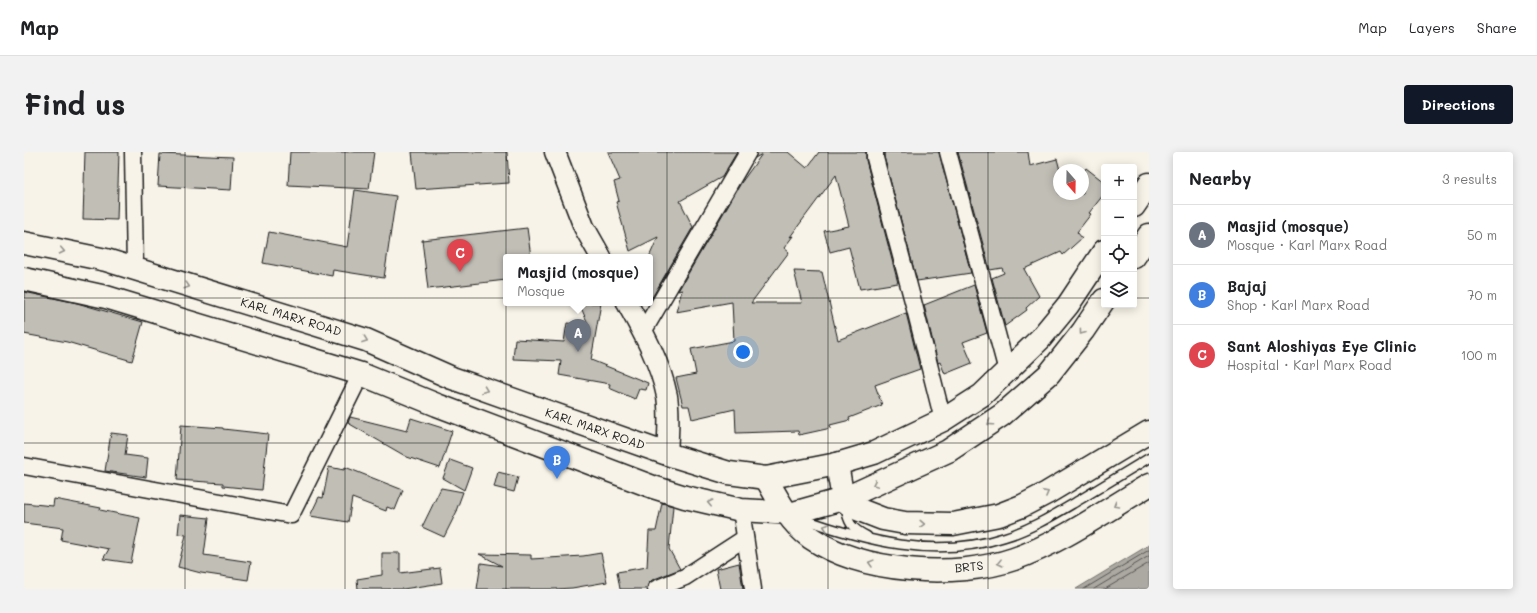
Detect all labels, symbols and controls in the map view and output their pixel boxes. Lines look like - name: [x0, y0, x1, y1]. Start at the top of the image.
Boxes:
- text: Map: [20, 15, 59, 40]
- text: Map: [1358, 18, 1387, 37]
- text: Layers: [1409, 18, 1455, 37]
- text: Share: [1477, 18, 1517, 37]
- button: Directions: [1404, 85, 1513, 124]
- text: Find us: [24, 86, 125, 122]
- north arrow: [1053, 164, 1089, 200]
- map controls: [1101, 164, 1137, 308]
- button: +: [1101, 164, 1137, 200]
- text: Nearby: [1189, 167, 1251, 189]
- text: 3 results: [1442, 170, 1497, 187]
- button: −: [1101, 200, 1137, 236]
- text: Masjid (mosque): [1227, 216, 1349, 236]
- text: A: [1197, 226, 1207, 243]
- text: 50 m: [1467, 226, 1497, 243]
- button: locate: [1101, 236, 1137, 272]
- text: Mosque · Karl Marx Road: [1227, 236, 1387, 253]
- pin: C: [447, 239, 473, 272]
- one-way arrow: [59, 246, 65, 254]
- popup: [503, 254, 653, 306]
- text: Masjid (mosque): [517, 262, 639, 282]
- button: layers: [1101, 272, 1137, 308]
- text: Bajaj: [1227, 276, 1267, 296]
- one-way arrow: [184, 281, 191, 290]
- text: Mosque: [517, 282, 565, 299]
- text: B: [1198, 286, 1206, 303]
- text: 70 m: [1467, 286, 1497, 303]
- street label: KARL MARX ROAD: [239, 293, 344, 339]
- text: Shop · Karl Marx Road: [1227, 296, 1369, 313]
- pin: A: [565, 319, 591, 352]
- one-way arrow: [1080, 328, 1087, 335]
- one-way arrow: [361, 336, 368, 344]
- text: Sant Aloshiyas Eye Clinic: [1227, 336, 1417, 356]
- your location: [733, 342, 753, 362]
- text: C: [1197, 346, 1207, 363]
- text: 100 m: [1461, 346, 1497, 363]
- text: Hospital · Karl Marx Road: [1227, 356, 1391, 373]
- one-way arrow: [482, 385, 489, 393]
- street label: KARL MARX ROAD: [543, 403, 647, 453]
- one-way arrow: [987, 418, 994, 426]
- pin: B: [544, 446, 570, 479]
- one-way arrow: [872, 479, 880, 487]
- one-way arrow: [1042, 490, 1049, 498]
- one-way arrow: [706, 500, 713, 508]
- one-way arrow: [1113, 500, 1120, 508]
- one-way arrow: [919, 519, 925, 528]
- one-way arrow: [823, 523, 830, 532]
- street label: BRTS: [954, 557, 984, 575]
- one-way arrow: [997, 558, 1003, 566]
- one-way arrow: [868, 559, 875, 568]

